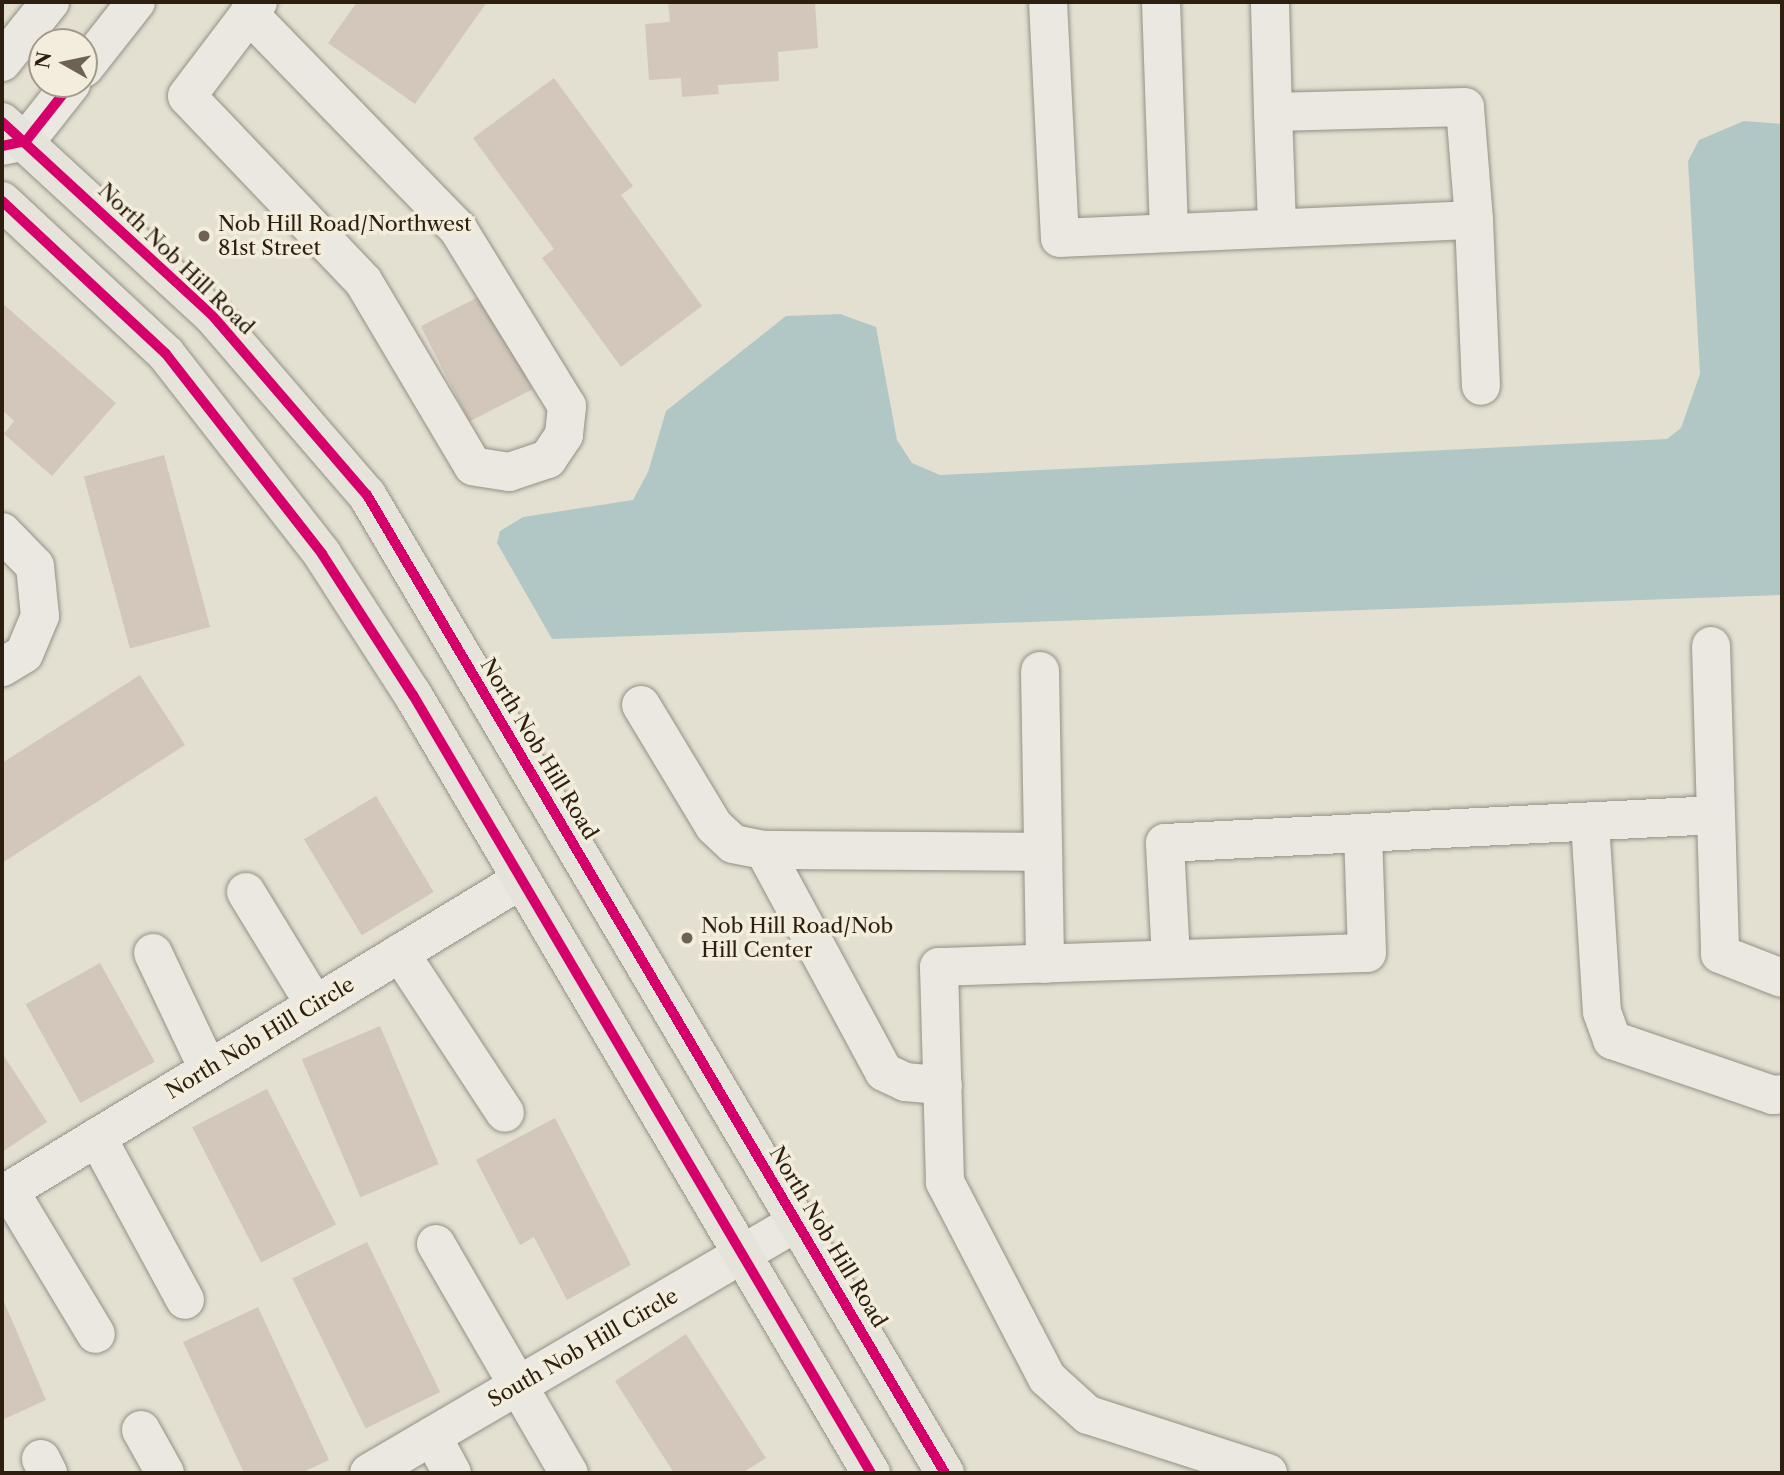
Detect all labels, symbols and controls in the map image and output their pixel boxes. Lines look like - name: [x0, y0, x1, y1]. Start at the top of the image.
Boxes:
- north arrow: [28, 28, 98, 98]
- text: N: [31, 50, 56, 70]
- street label: North Nob Hill Road: [93, 178, 259, 340]
- place label: Nob Hill Road/Northwest 81st Street: [218, 211, 471, 261]
- marker: Nob Hill Road/Northwest 81st Street: [196, 228, 212, 244]
- street label: North Nob Hill Road: [475, 654, 603, 844]
- place label: Nob Hill Road/Nob Hill Center: [701, 913, 893, 963]
- marker: Nob Hill Road/Nob Hill Center: [679, 930, 695, 946]
- street label: North Nob Hill Circle: [161, 972, 359, 1104]
- street label: North Nob Hill Road: [764, 1142, 892, 1332]
- street label: South Nob Hill Circle: [484, 1283, 682, 1413]

